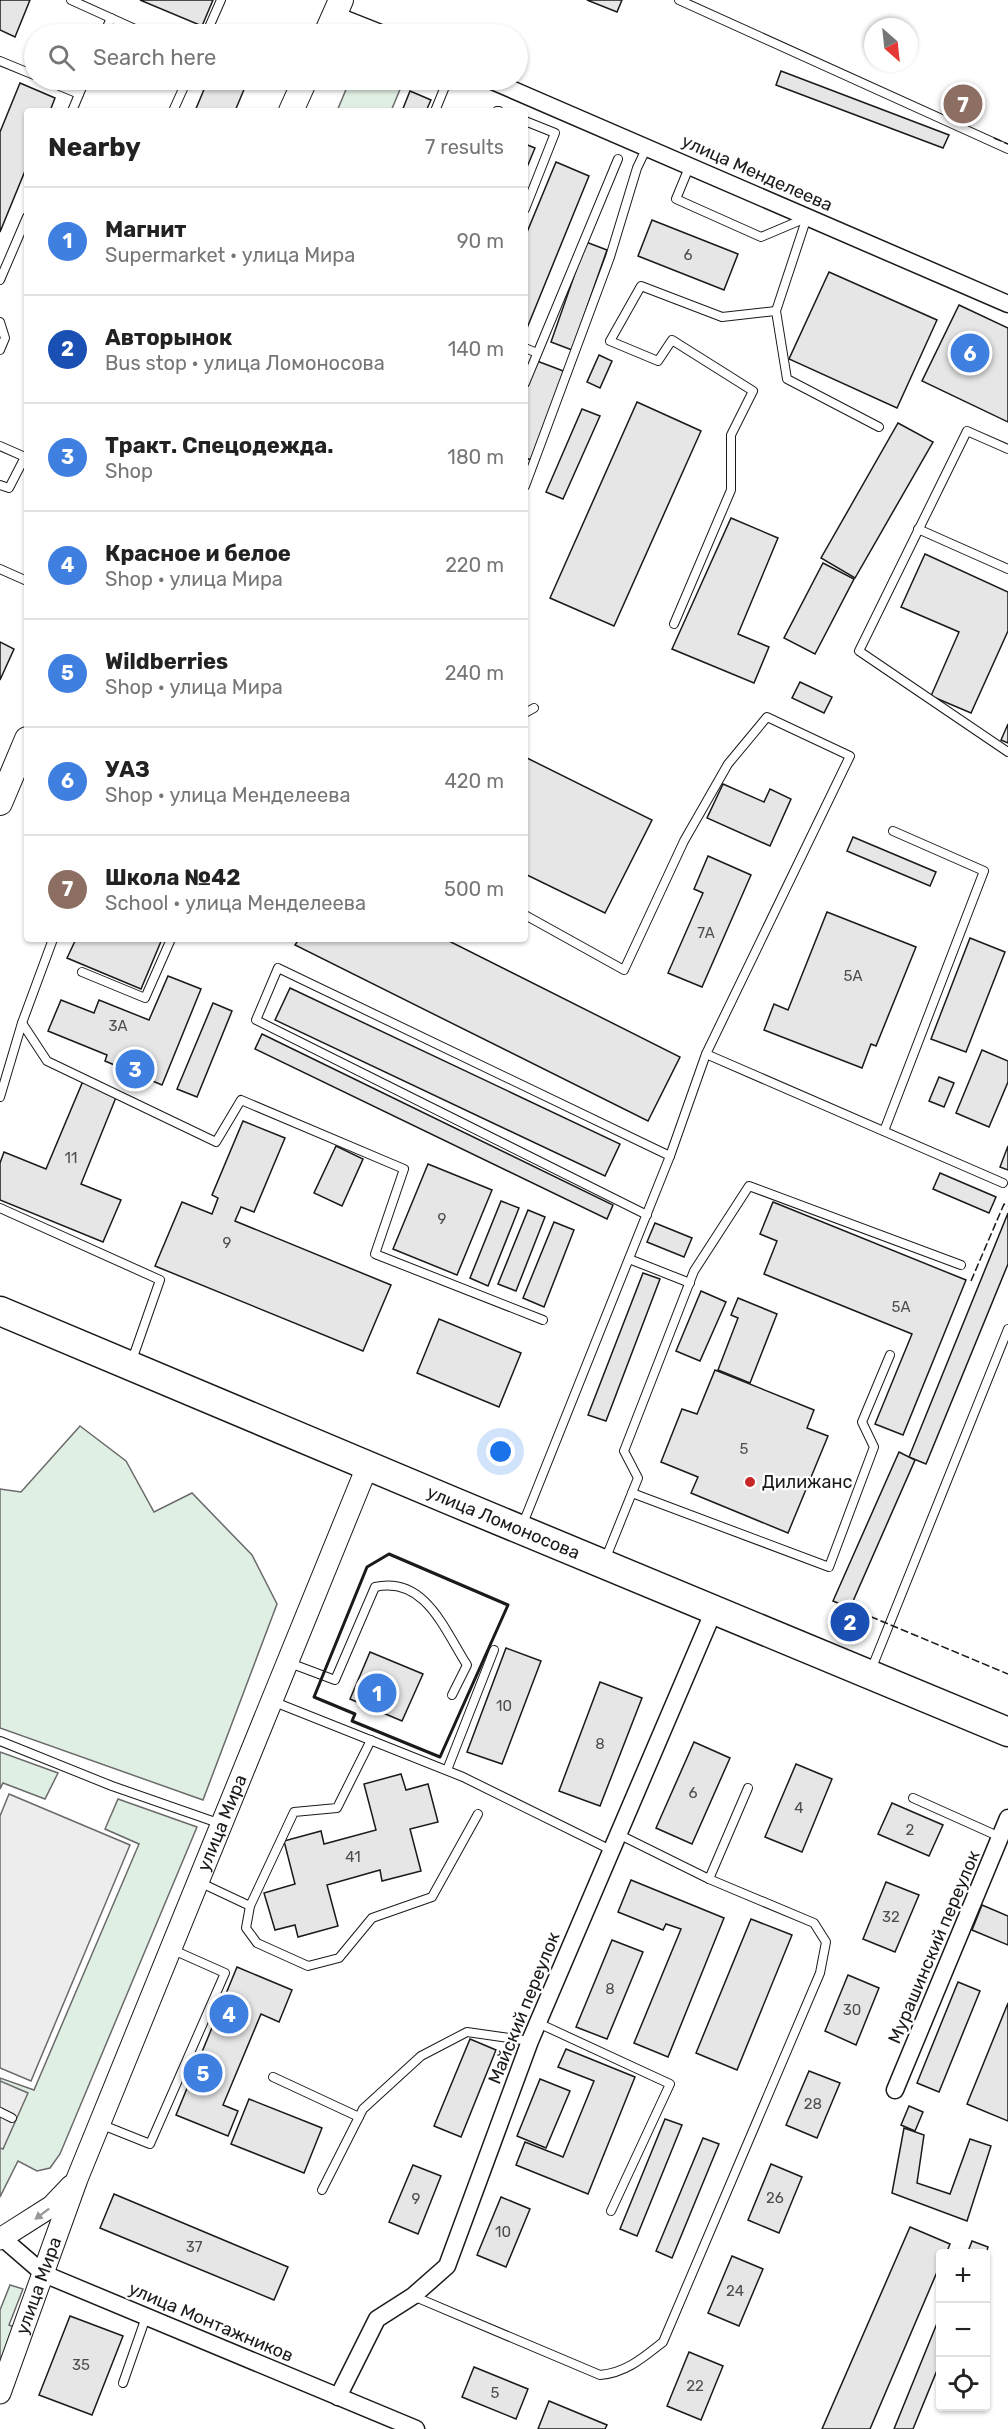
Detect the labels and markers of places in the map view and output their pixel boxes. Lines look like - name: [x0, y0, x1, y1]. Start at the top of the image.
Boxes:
- pin: 7: [944, 82, 982, 126]
- pin: 6: [950, 330, 990, 376]
- pin: 3: [116, 1046, 154, 1092]
- place label: Дилижанс: [762, 1471, 852, 1493]
- marker: Дилижанс: [743, 1475, 757, 1489]
- pin: 2: [830, 1600, 870, 1644]
- pin: 1: [358, 1670, 397, 1716]
- pin: 4: [210, 1992, 248, 2036]
- pin: 5: [184, 2050, 222, 2096]

